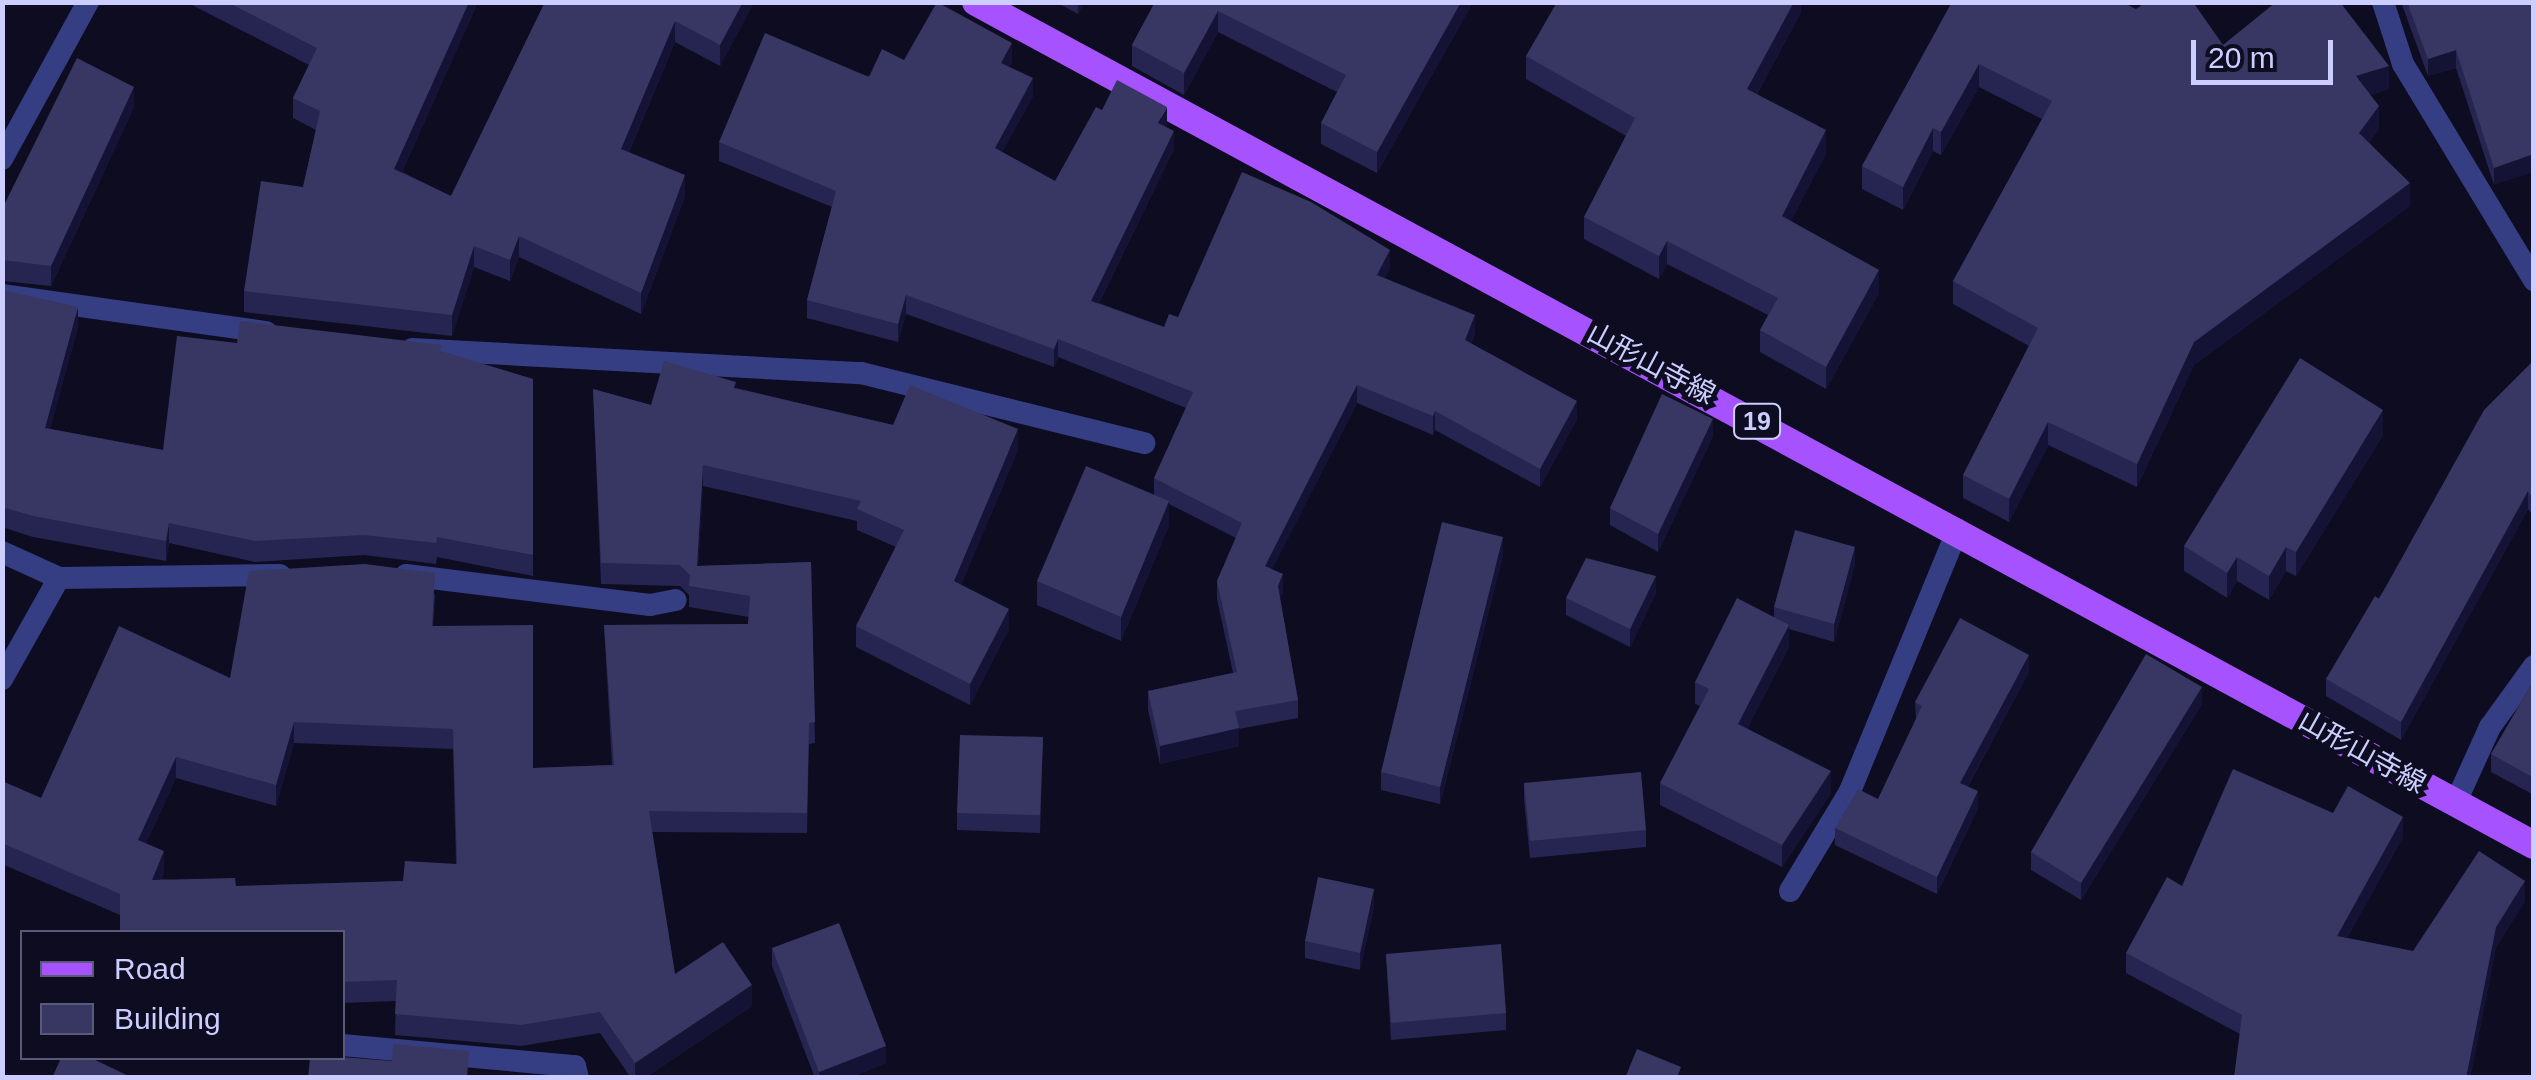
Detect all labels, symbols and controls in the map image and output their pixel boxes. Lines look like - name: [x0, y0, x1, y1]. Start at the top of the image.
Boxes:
- scale bar: [2196, 20, 2338, 82]
- text: 20 m: [2208, 41, 2275, 74]
- street label: 山形山寺線: [1581, 316, 1721, 412]
- road number: 19: [1732, 401, 1782, 441]
- street label: 山形山寺線: [2293, 703, 2431, 801]
- legend: [20, 930, 345, 1060]
- text: Road: [114, 952, 186, 985]
- text: Building: [114, 1002, 221, 1035]

